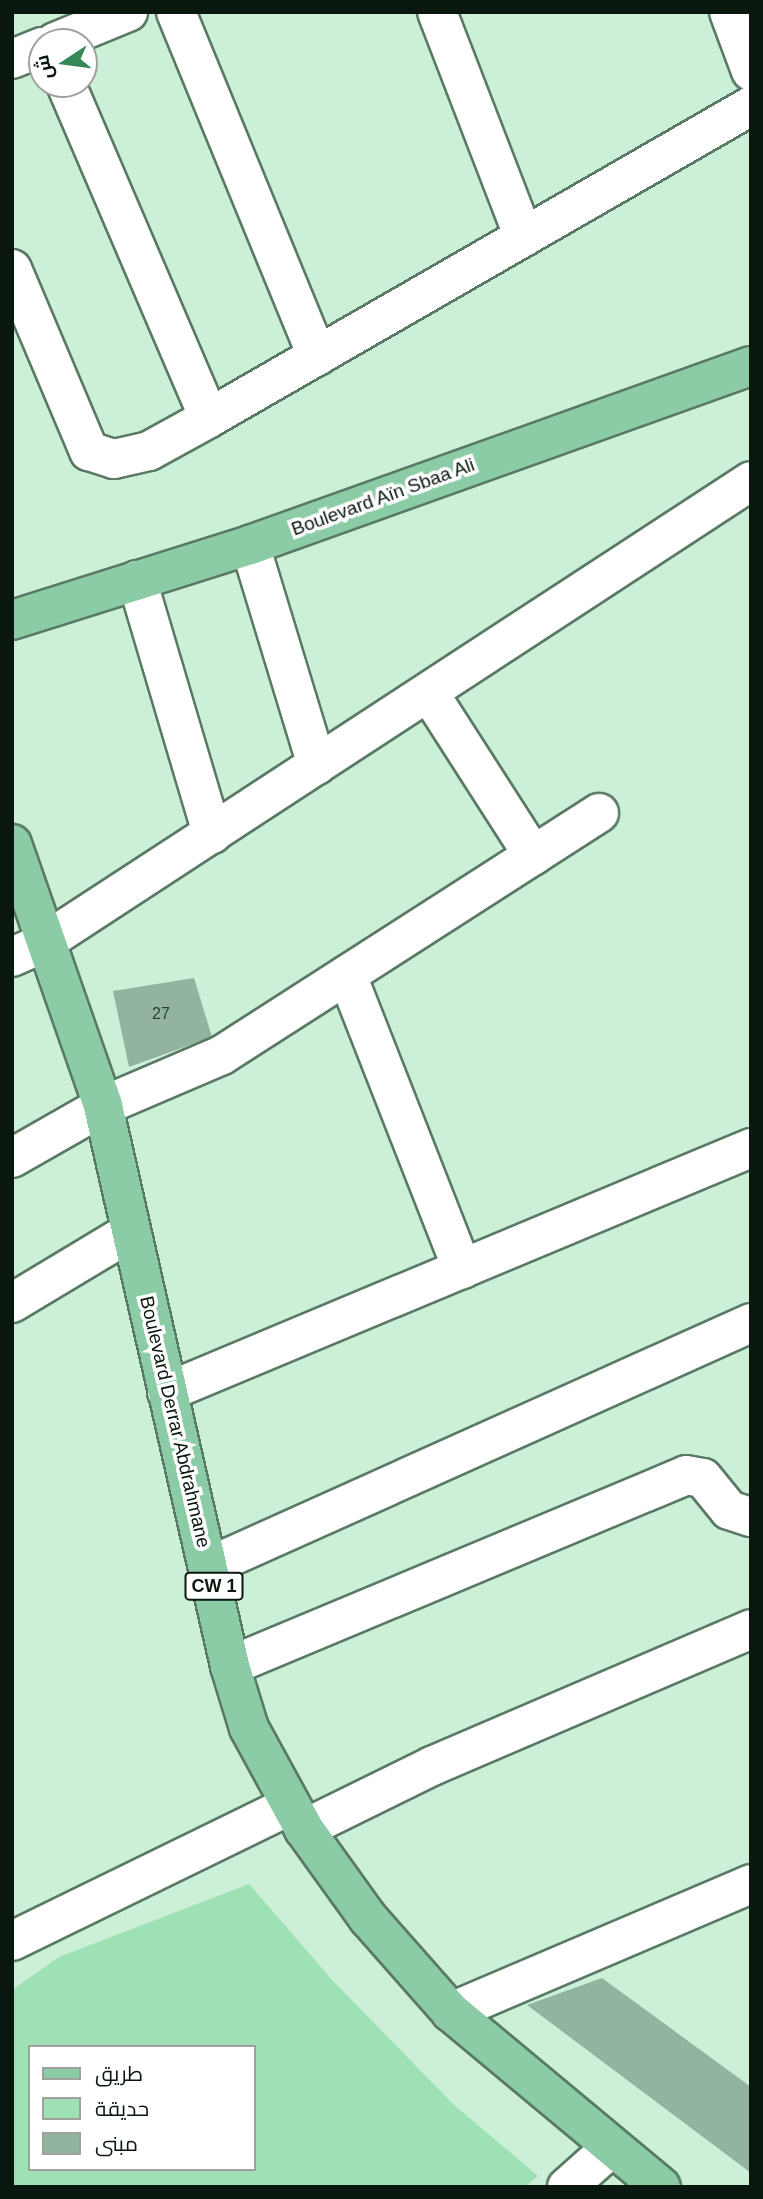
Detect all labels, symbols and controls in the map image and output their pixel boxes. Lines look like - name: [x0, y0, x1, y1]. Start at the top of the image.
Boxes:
- north arrow: [28, 28, 98, 98]
- text: ش: [31, 53, 57, 82]
- street label: Boulevard Aïn Sbaa Ali: [287, 453, 479, 541]
- house number: 27: [152, 1004, 170, 1024]
- street label: Boulevard Derrar Abdrahmane: [135, 1293, 215, 1551]
- road number: CW 1: [184, 1572, 244, 1601]
- legend: [28, 2045, 256, 2171]
- text: طريق: [95, 2062, 143, 2085]
- text: حديقة: [95, 2097, 149, 2120]
- text: مبنى: [95, 2132, 138, 2155]

